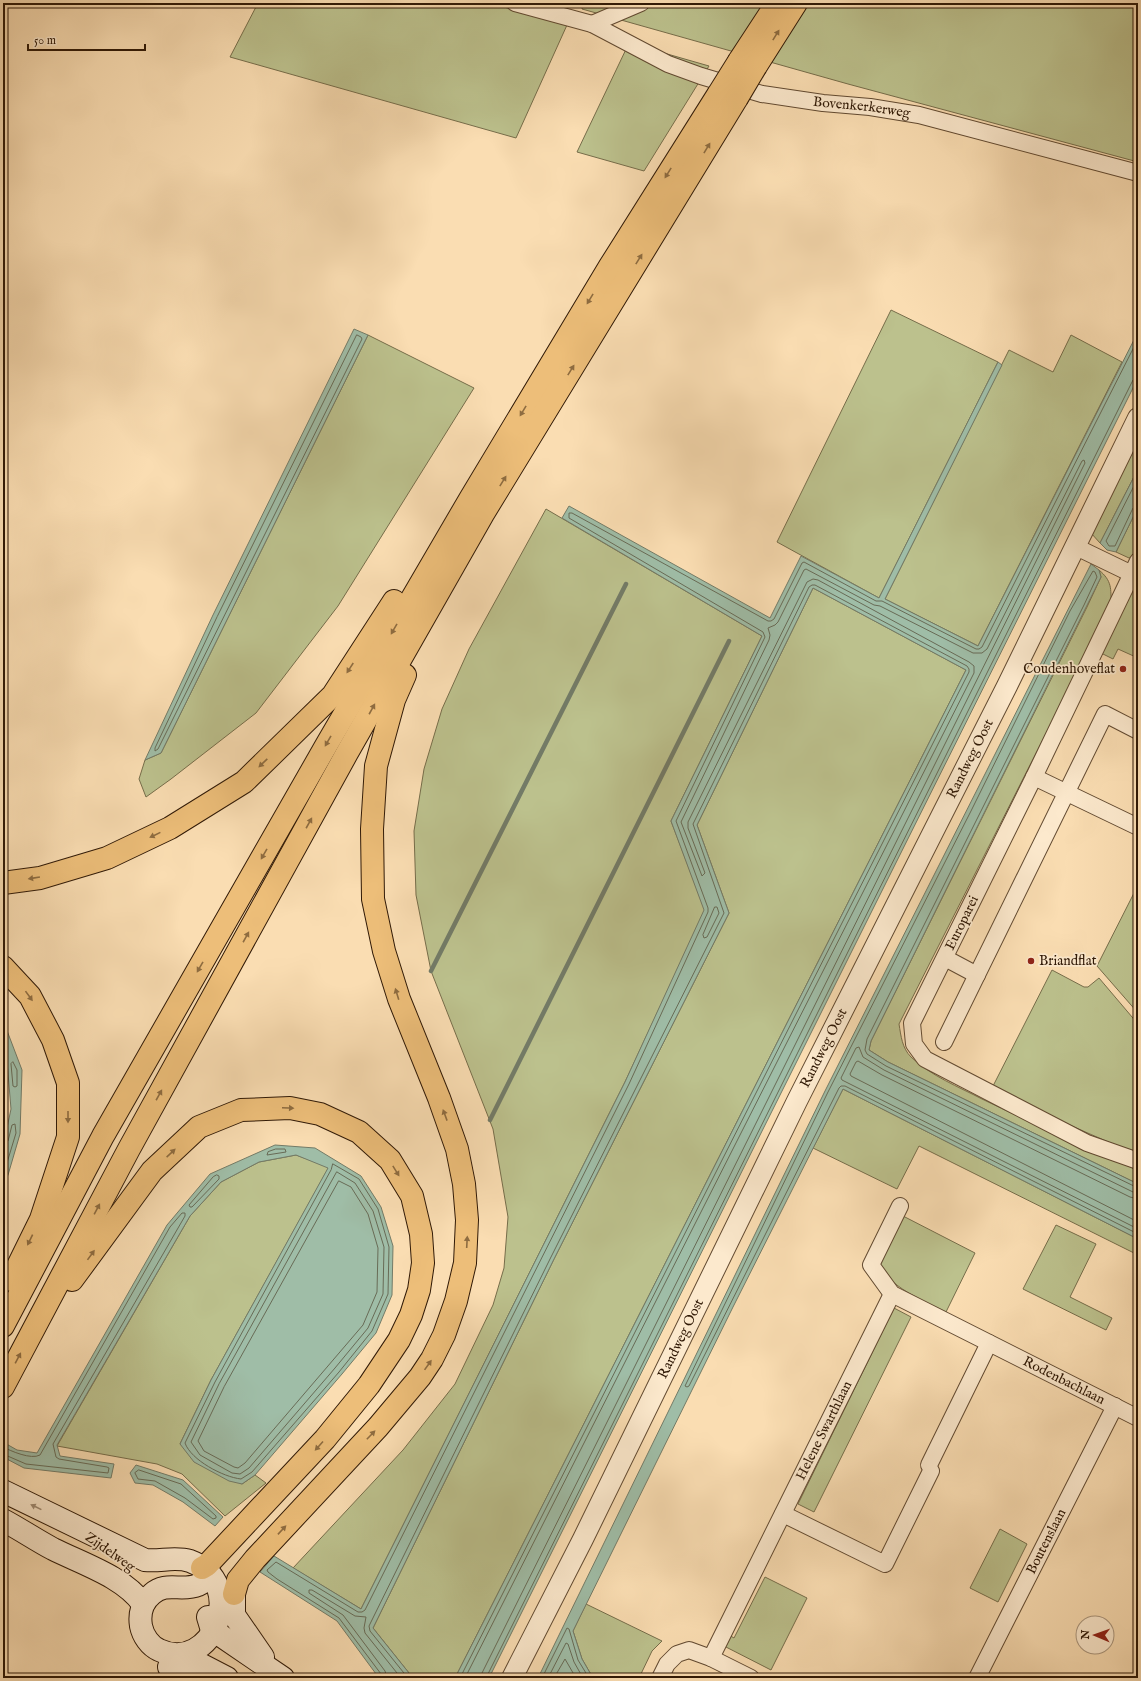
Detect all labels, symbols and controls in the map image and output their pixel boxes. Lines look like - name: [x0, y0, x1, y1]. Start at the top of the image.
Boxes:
- scale bar: [28, 26, 145, 52]
- one-way arrow: [772, 30, 780, 40]
- text: 50 m: [34, 33, 56, 48]
- street label: Bovenkerkerweg: [812, 93, 912, 123]
- one-way arrow: [703, 142, 710, 154]
- one-way arrow: [665, 168, 672, 179]
- one-way arrow: [635, 254, 643, 264]
- one-way arrow: [586, 293, 593, 305]
- one-way arrow: [567, 365, 575, 375]
- one-way arrow: [519, 405, 526, 417]
- one-way arrow: [499, 475, 507, 486]
- one-way arrow: [390, 623, 397, 635]
- place label: Coudenhoveflat: [1023, 660, 1115, 678]
- one-way arrow: [347, 662, 354, 673]
- marker: Coudenhoveflat: [1118, 664, 1128, 674]
- one-way arrow: [369, 703, 376, 715]
- street label: Randweg Oost: [943, 716, 998, 802]
- one-way arrow: [325, 735, 332, 747]
- one-way arrow: [258, 758, 268, 768]
- one-way arrow: [306, 817, 312, 829]
- one-way arrow: [150, 832, 161, 838]
- one-way arrow: [261, 848, 267, 860]
- one-way arrow: [27, 876, 40, 882]
- street label: Europarei: [941, 892, 983, 953]
- one-way arrow: [243, 931, 250, 942]
- place label: Briandflat: [1039, 952, 1097, 970]
- marker: Briandflat: [1026, 956, 1036, 966]
- one-way arrow: [196, 961, 203, 973]
- one-way arrow: [394, 988, 400, 1000]
- one-way arrow: [25, 991, 33, 1001]
- street label: Randweg Oost: [796, 1005, 852, 1091]
- one-way arrow: [156, 1089, 163, 1101]
- one-way arrow: [282, 1105, 295, 1111]
- one-way arrow: [442, 1109, 448, 1121]
- one-way arrow: [65, 1111, 71, 1124]
- one-way arrow: [166, 1148, 176, 1158]
- one-way arrow: [392, 1166, 400, 1176]
- one-way arrow: [94, 1203, 101, 1215]
- one-way arrow: [27, 1235, 33, 1246]
- one-way arrow: [463, 1236, 470, 1248]
- one-way arrow: [87, 1249, 95, 1260]
- street label: Randweg Oost: [654, 1296, 708, 1382]
- street label: Rodenbachlaan: [1020, 1352, 1109, 1409]
- one-way arrow: [15, 1353, 21, 1364]
- one-way arrow: [424, 1360, 432, 1370]
- street label: Helene Swarthlaan: [792, 1377, 857, 1483]
- one-way arrow: [366, 1430, 376, 1440]
- one-way arrow: [315, 1442, 324, 1451]
- one-way arrow: [30, 1504, 42, 1510]
- street label: Boutenslaan: [1022, 1505, 1071, 1577]
- one-way arrow: [277, 1525, 287, 1535]
- street label: Zijdelweg: [81, 1528, 139, 1576]
- north arrow: [1075, 1615, 1115, 1655]
- text: N: [1079, 1629, 1093, 1641]

